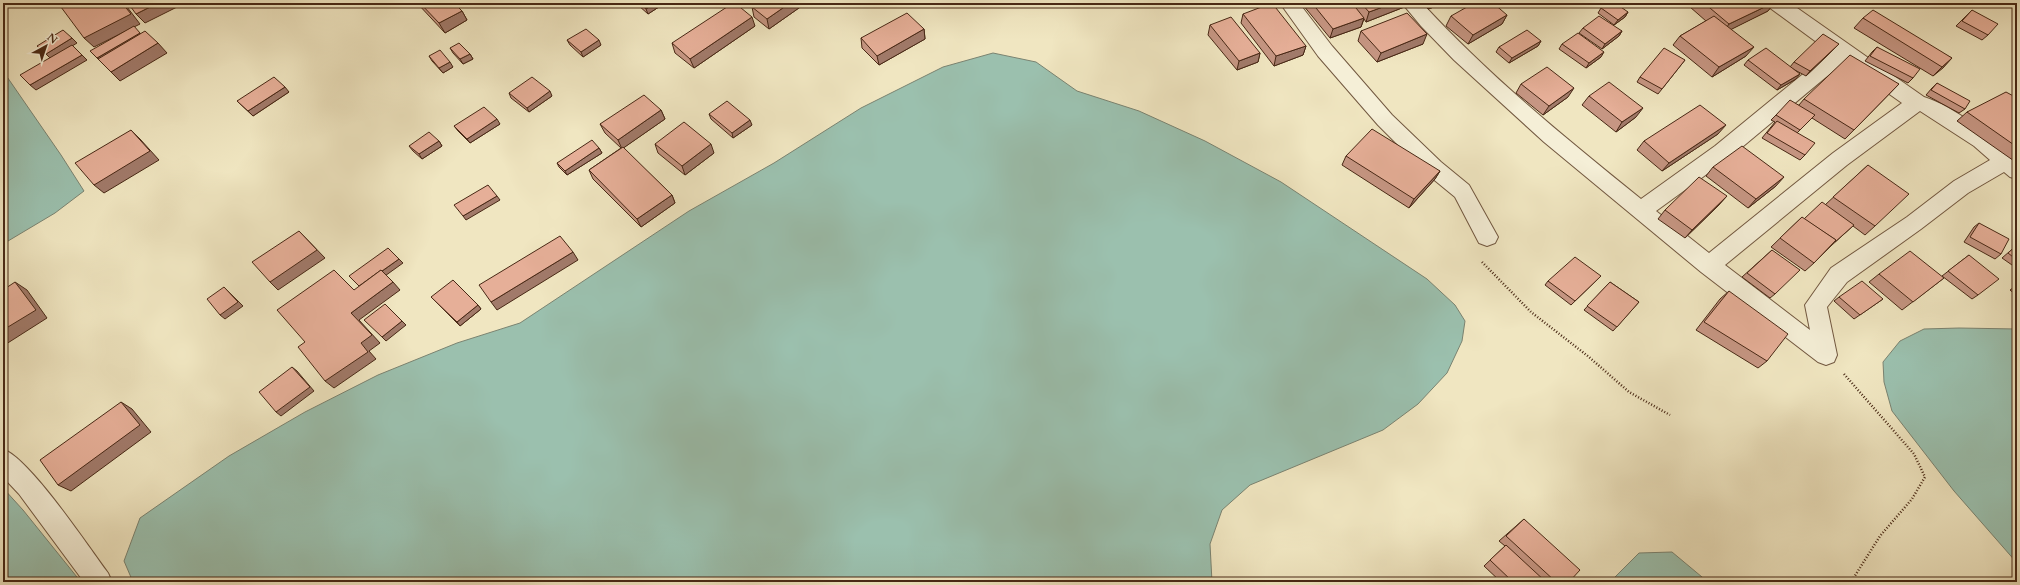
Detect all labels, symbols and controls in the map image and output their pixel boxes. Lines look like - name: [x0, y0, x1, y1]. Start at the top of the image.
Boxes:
- north arrow: [26, 26, 66, 66]
- text: N: [44, 30, 61, 48]

